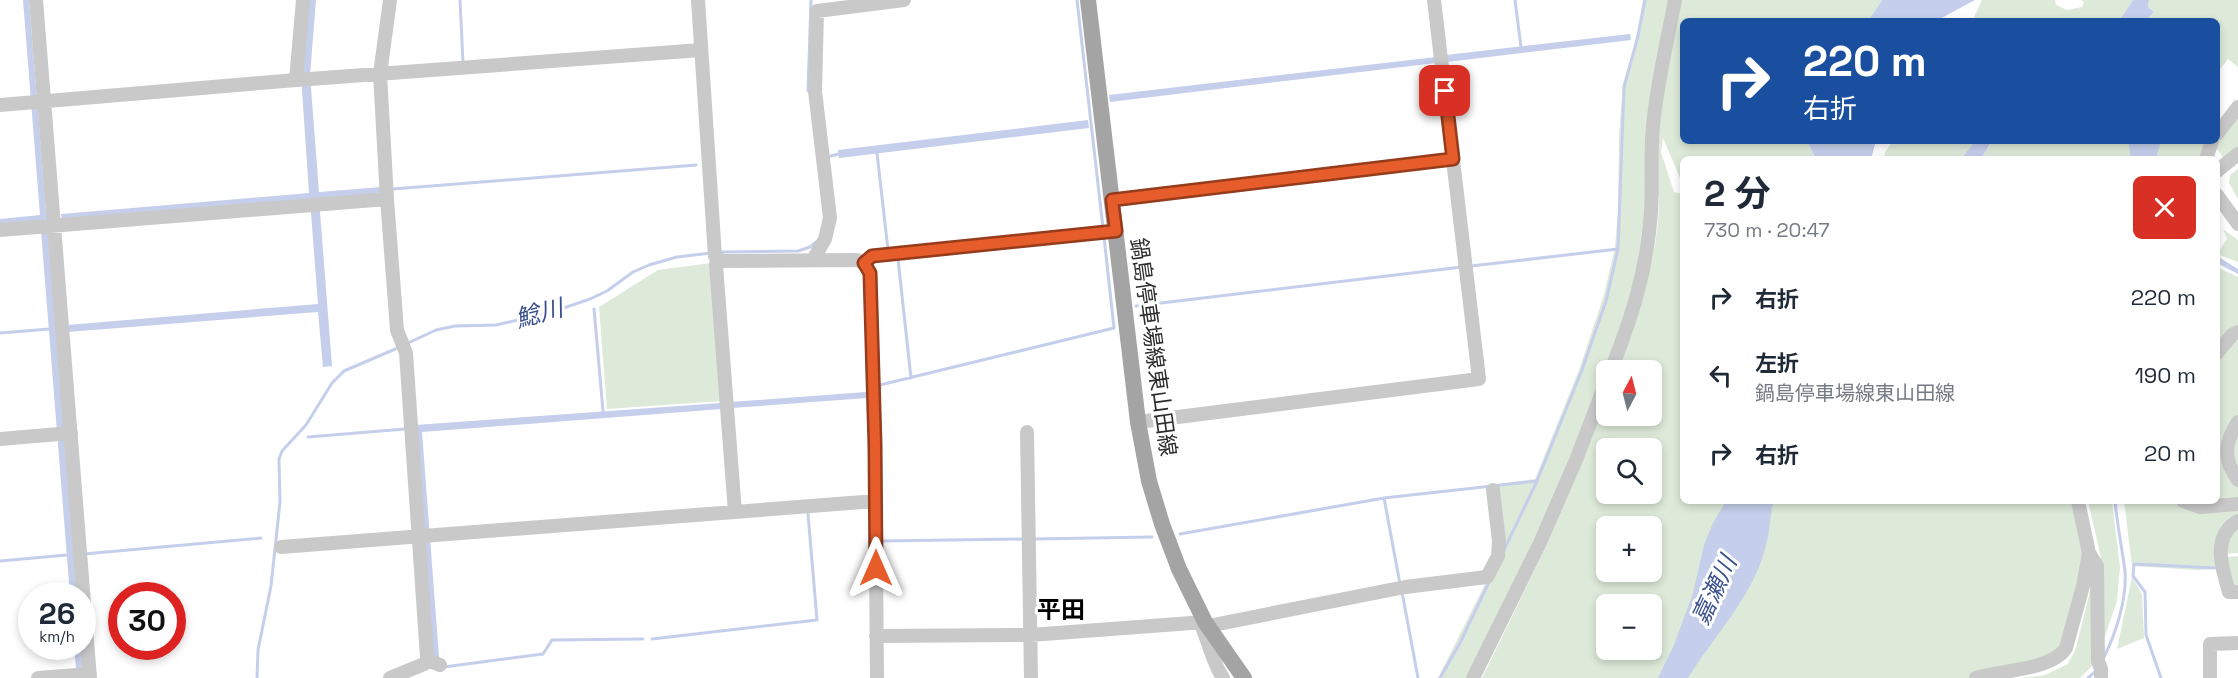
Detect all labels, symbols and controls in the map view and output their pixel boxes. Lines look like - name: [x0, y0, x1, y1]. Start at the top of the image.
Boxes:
- text: 220 m: [1803, 35, 1927, 88]
- icon: right: [1704, 42, 1782, 120]
- pin: [1419, 65, 1470, 116]
- icon: arrive: [1428, 74, 1461, 107]
- text: 右折: [1803, 91, 1857, 126]
- text: 2 分: [1704, 171, 1771, 217]
- button: close: [2133, 176, 2196, 239]
- text: 730 m · 20:47: [1704, 217, 1830, 243]
- street label: 鍋島停車場線東山田線: [1125, 236, 1183, 458]
- icon: right: [1704, 281, 1737, 314]
- text: 220 m: [2131, 283, 2196, 311]
- text: 右折: [1755, 285, 1799, 313]
- water label: 鯰川: [512, 291, 569, 334]
- text: 左折: [1755, 349, 1799, 377]
- icon: left: [1704, 359, 1737, 392]
- north arrow: [1596, 360, 1662, 426]
- map controls: [1596, 360, 1662, 660]
- text: 190 m: [2135, 361, 2196, 389]
- text: 鍋島停車場線東山田線: [1755, 380, 1955, 406]
- icon: right: [1704, 437, 1737, 470]
- button: search: [1596, 438, 1662, 504]
- text: 20 m: [2144, 439, 2196, 467]
- text: 右折: [1755, 441, 1799, 469]
- button: +: [1596, 516, 1662, 582]
- position arrow: [844, 536, 908, 600]
- water label: 嘉瀬川: [1685, 548, 1745, 629]
- speed limit sign: 30: [108, 582, 186, 660]
- text: 26: [39, 594, 75, 633]
- district label: 平田: [1037, 594, 1085, 625]
- button: −: [1596, 594, 1662, 660]
- text: km/h: [39, 627, 75, 646]

